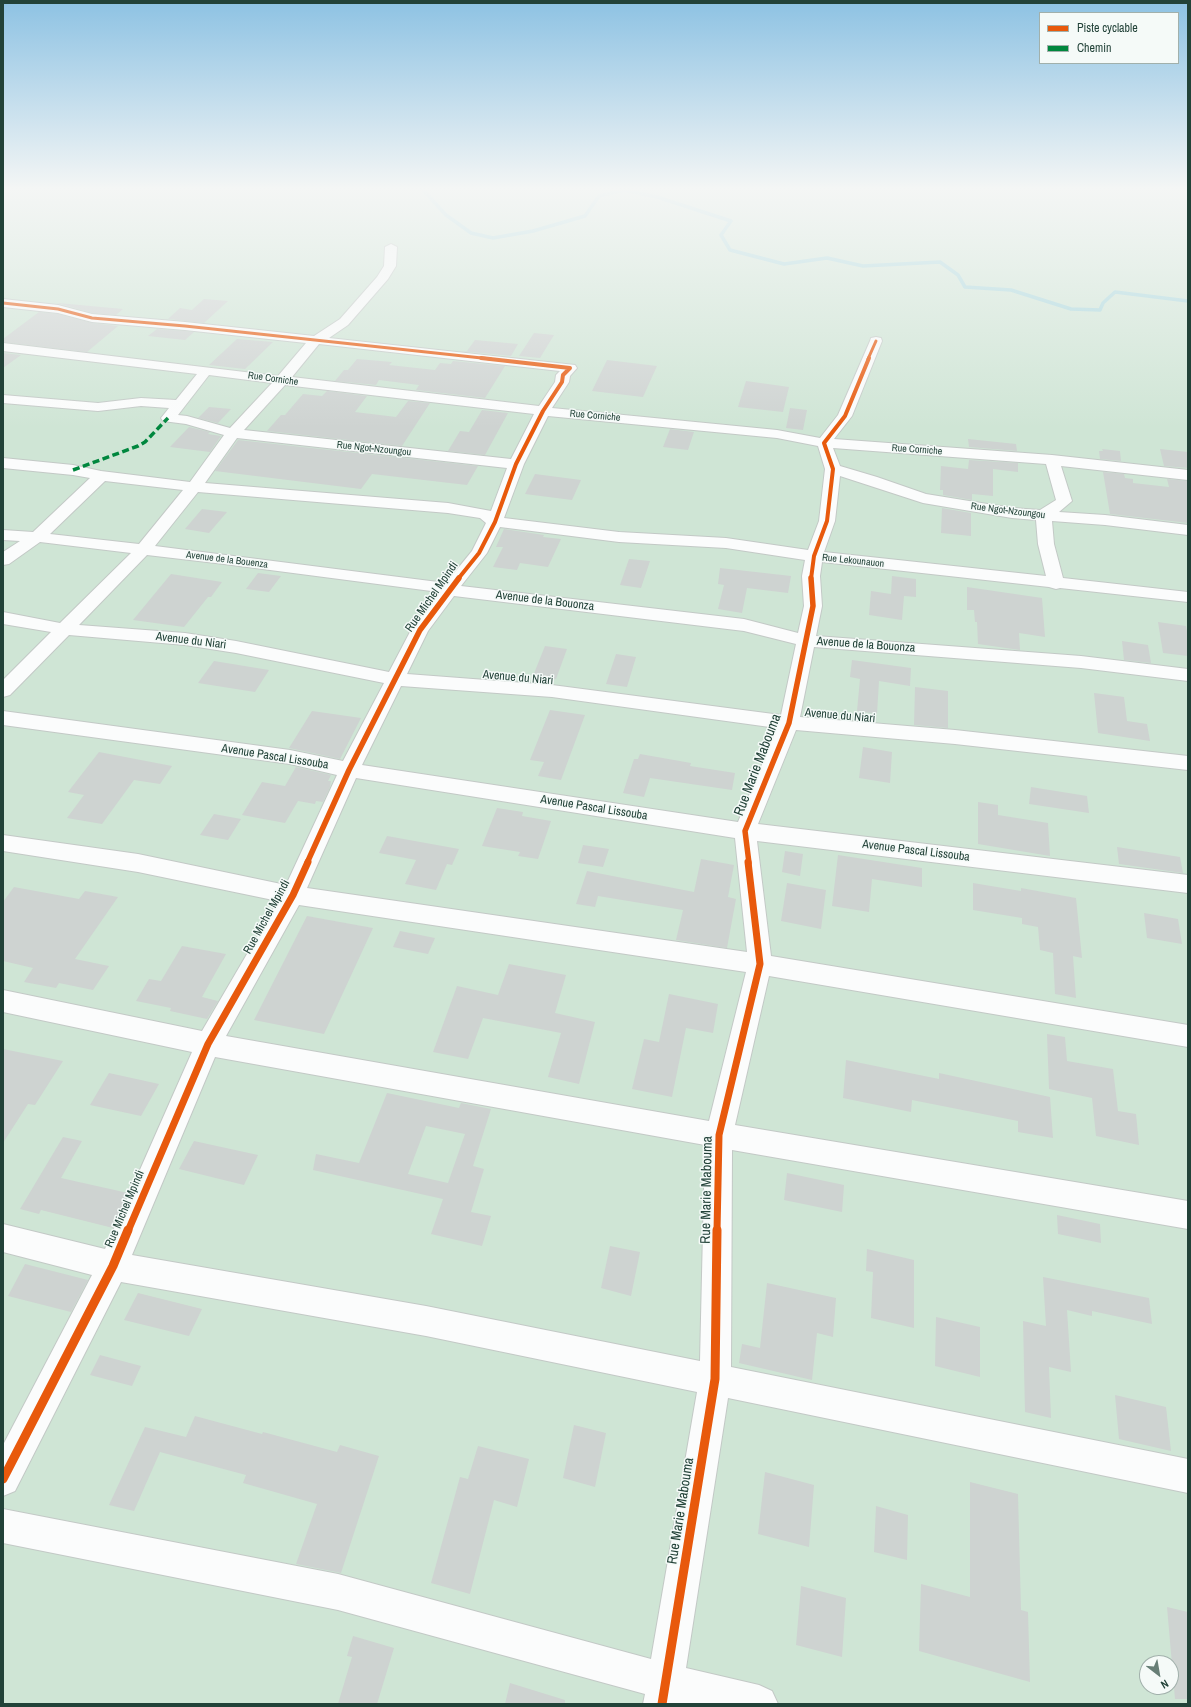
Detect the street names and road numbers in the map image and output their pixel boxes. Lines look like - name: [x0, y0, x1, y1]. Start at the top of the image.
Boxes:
- street label: Rue Corniche: [247, 370, 299, 388]
- street label: Rue Corniche: [569, 408, 621, 424]
- street label: Rue Ngot-Nzoungou: [336, 439, 412, 459]
- street label: Rue Corniche: [891, 442, 943, 458]
- street label: Rue Ngot-Nzoungou: [970, 500, 1046, 522]
- street label: Avenue de la Bouenza: [185, 549, 269, 571]
- street label: Rue Lekounauon: [821, 552, 885, 570]
- street label: Rue Michel Mpindi: [402, 559, 462, 635]
- street label: Avenue de la Bouonza: [495, 588, 595, 614]
- street label: Avenue du Niari: [155, 630, 227, 652]
- street label: Avenue de la Bouonza: [816, 634, 916, 656]
- street label: Avenue du Niari: [482, 668, 554, 688]
- street label: Avenue du Niari: [804, 706, 876, 726]
- street label: Rue Marie Mabouma: [731, 712, 785, 818]
- street label: Avenue Pascal Lissouba: [220, 741, 330, 773]
- street label: Avenue Pascal Lissouba: [539, 792, 649, 824]
- street label: Avenue Pascal Lissouba: [861, 837, 971, 865]
- street label: Rue Michel Mpindi: [241, 877, 293, 957]
- street label: Rue Marie Mabouma: [698, 1136, 716, 1244]
- street label: Rue Michel Mpindi: [102, 1168, 148, 1250]
- street label: Rue Marie Mabouma: [664, 1456, 698, 1566]

